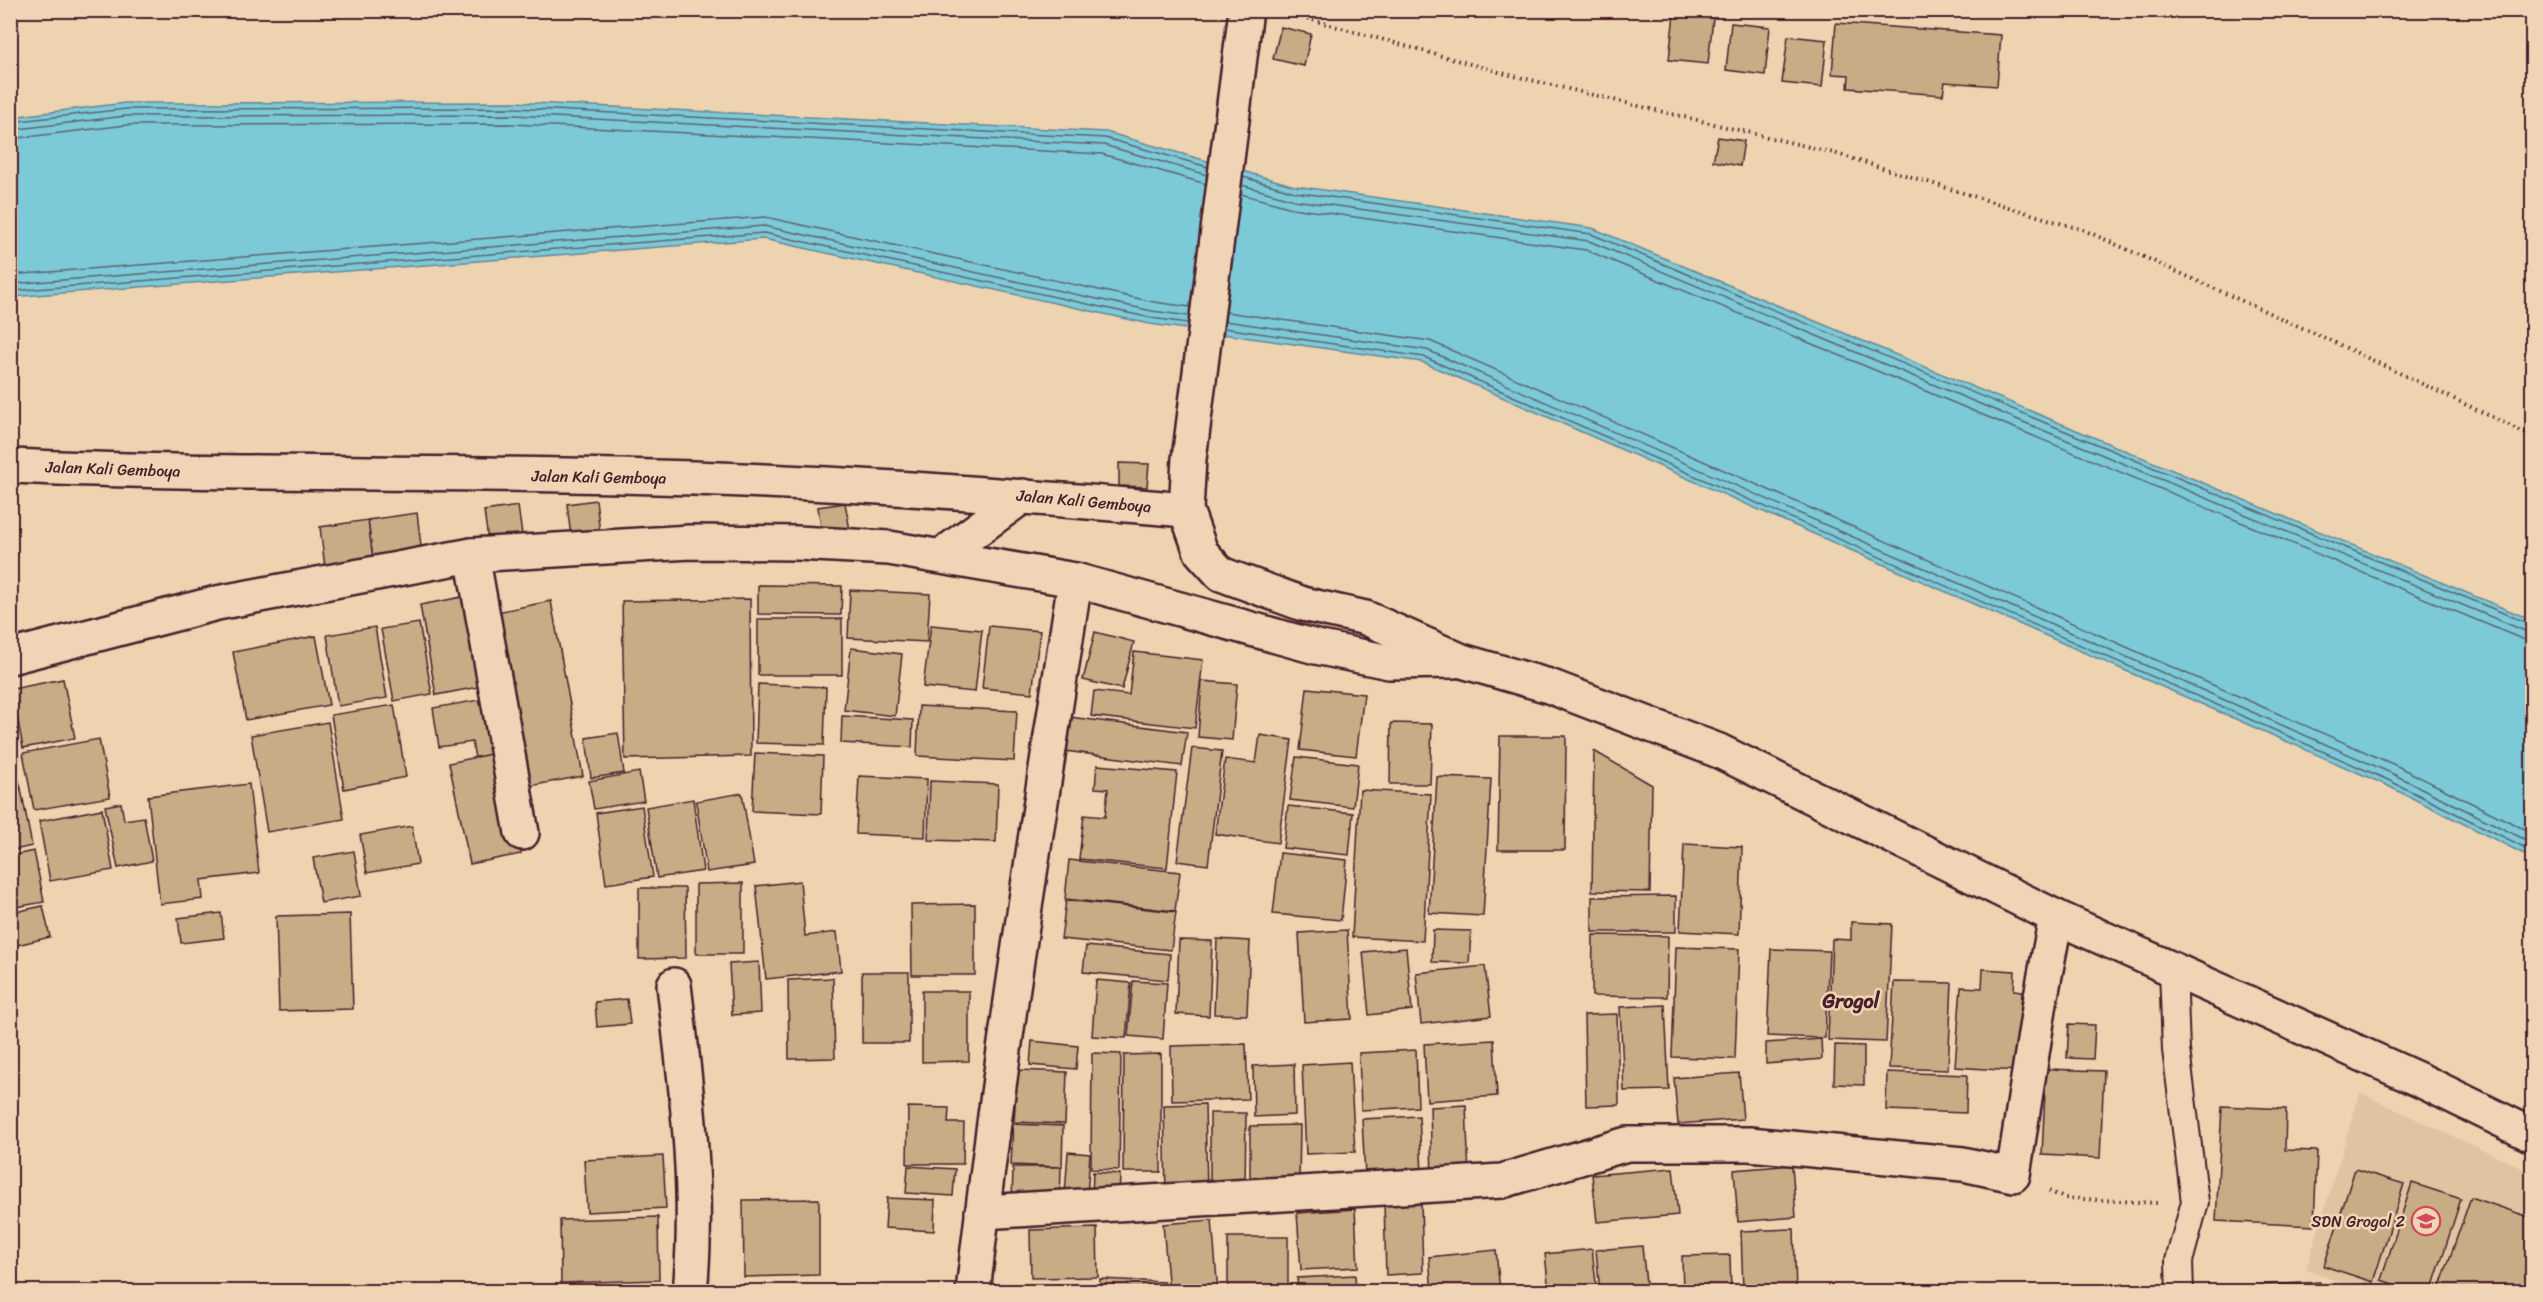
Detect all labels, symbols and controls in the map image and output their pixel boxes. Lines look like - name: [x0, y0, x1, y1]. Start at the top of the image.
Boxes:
- street label: Jalan Kali Gemboya: [44, 452, 181, 486]
- street label: Jalan Kali Gemboya: [530, 461, 667, 493]
- street label: Jalan Kali Gemboya: [1015, 481, 1152, 521]
- district label: Grogol: [1822, 984, 1881, 1019]
- school or university icon: SDN Grogol 2: [2410, 1205, 2442, 1237]
- place label: SDN Grogol 2: [2311, 1207, 2405, 1236]

